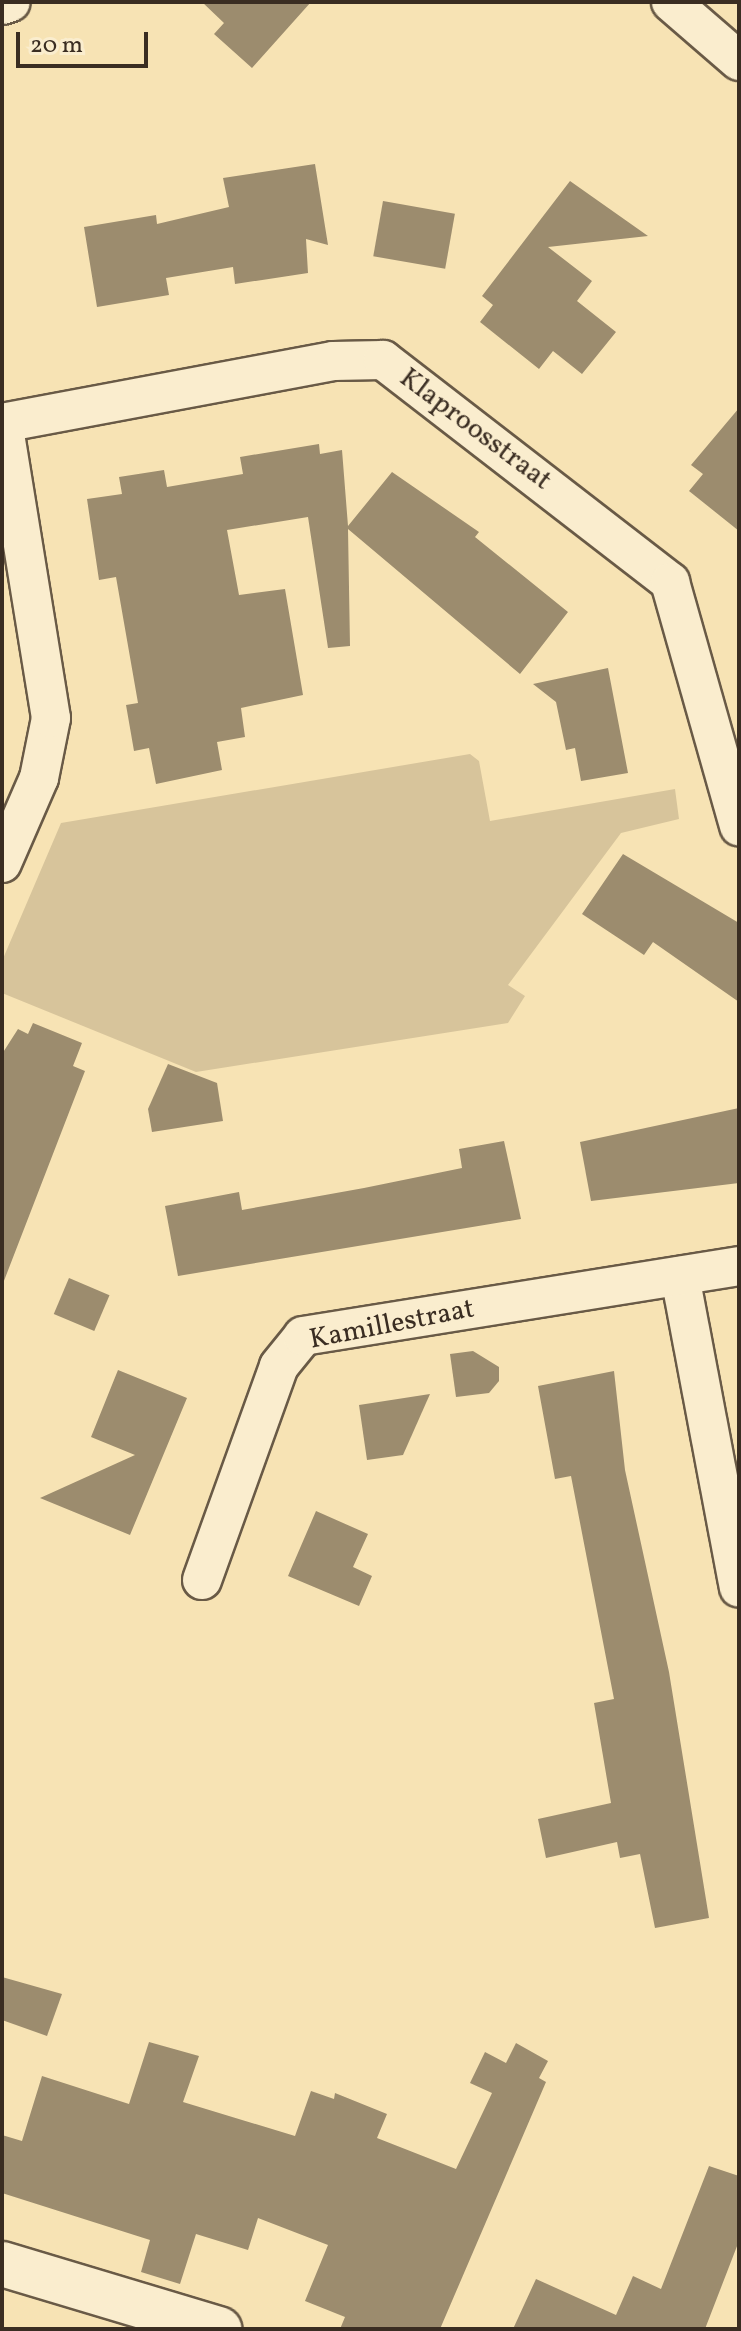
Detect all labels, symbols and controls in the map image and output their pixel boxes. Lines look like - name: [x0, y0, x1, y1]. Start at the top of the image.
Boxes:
- scale bar: [20, 16, 152, 66]
- text: 20 m: [30, 29, 83, 63]
- street label: Klaproosstraat: [392, 362, 558, 498]
- street label: Kamillestraat: [307, 1293, 477, 1357]

